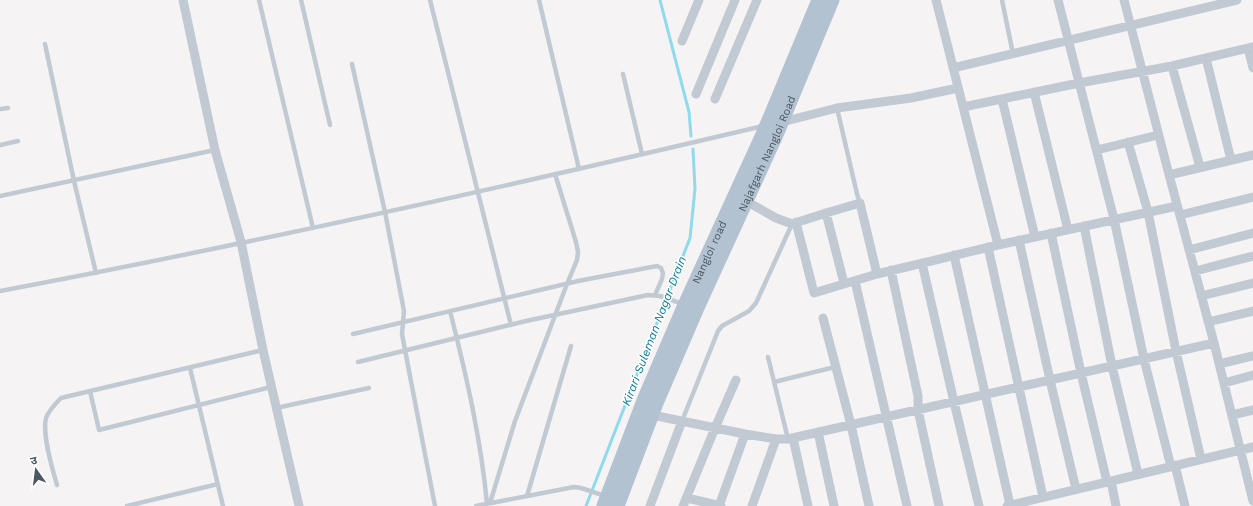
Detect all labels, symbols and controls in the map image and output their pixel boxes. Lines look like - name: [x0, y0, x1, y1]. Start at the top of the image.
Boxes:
- street label: Najafgarh Nangloi Road: [735, 94, 798, 214]
- street label: Nangloi road: [689, 219, 729, 286]
- water label: Kirari Suleman Nagar Drain: [619, 254, 689, 408]
- north arrow: [16, 450, 56, 490]
- text: उ: [29, 454, 39, 468]

